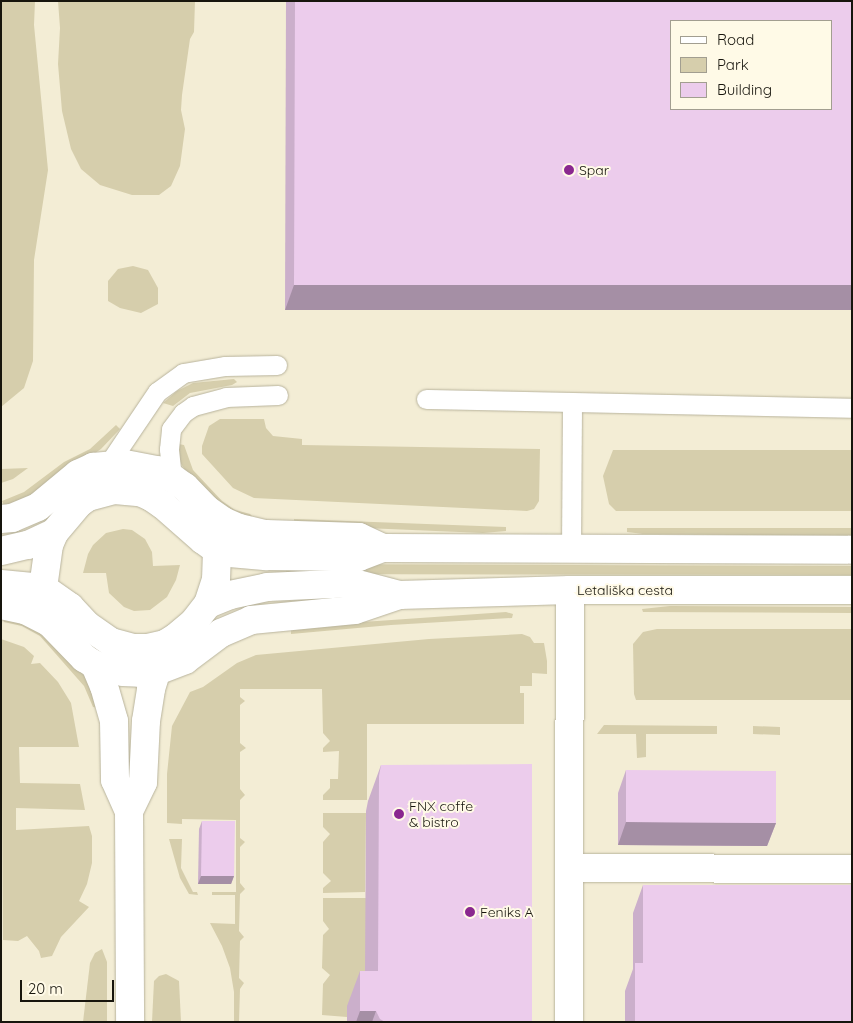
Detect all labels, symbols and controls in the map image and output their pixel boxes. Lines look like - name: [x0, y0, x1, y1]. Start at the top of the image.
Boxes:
- legend: [670, 20, 833, 110]
- text: Road: [717, 30, 754, 49]
- text: Park: [717, 55, 749, 74]
- text: Building: [717, 80, 772, 99]
- place label: Spar: [579, 162, 609, 178]
- marker: Spar: [563, 164, 575, 176]
- street label: Letališka cesta: [577, 582, 673, 598]
- place label: FNX coffe & bistro: [409, 798, 473, 830]
- marker: FNX coffe & bistro: [393, 808, 405, 820]
- place label: Feniks A: [480, 904, 534, 920]
- marker: Feniks A: [464, 906, 476, 918]
- scale bar: [22, 970, 116, 1002]
- text: 20 m: [28, 979, 63, 998]

